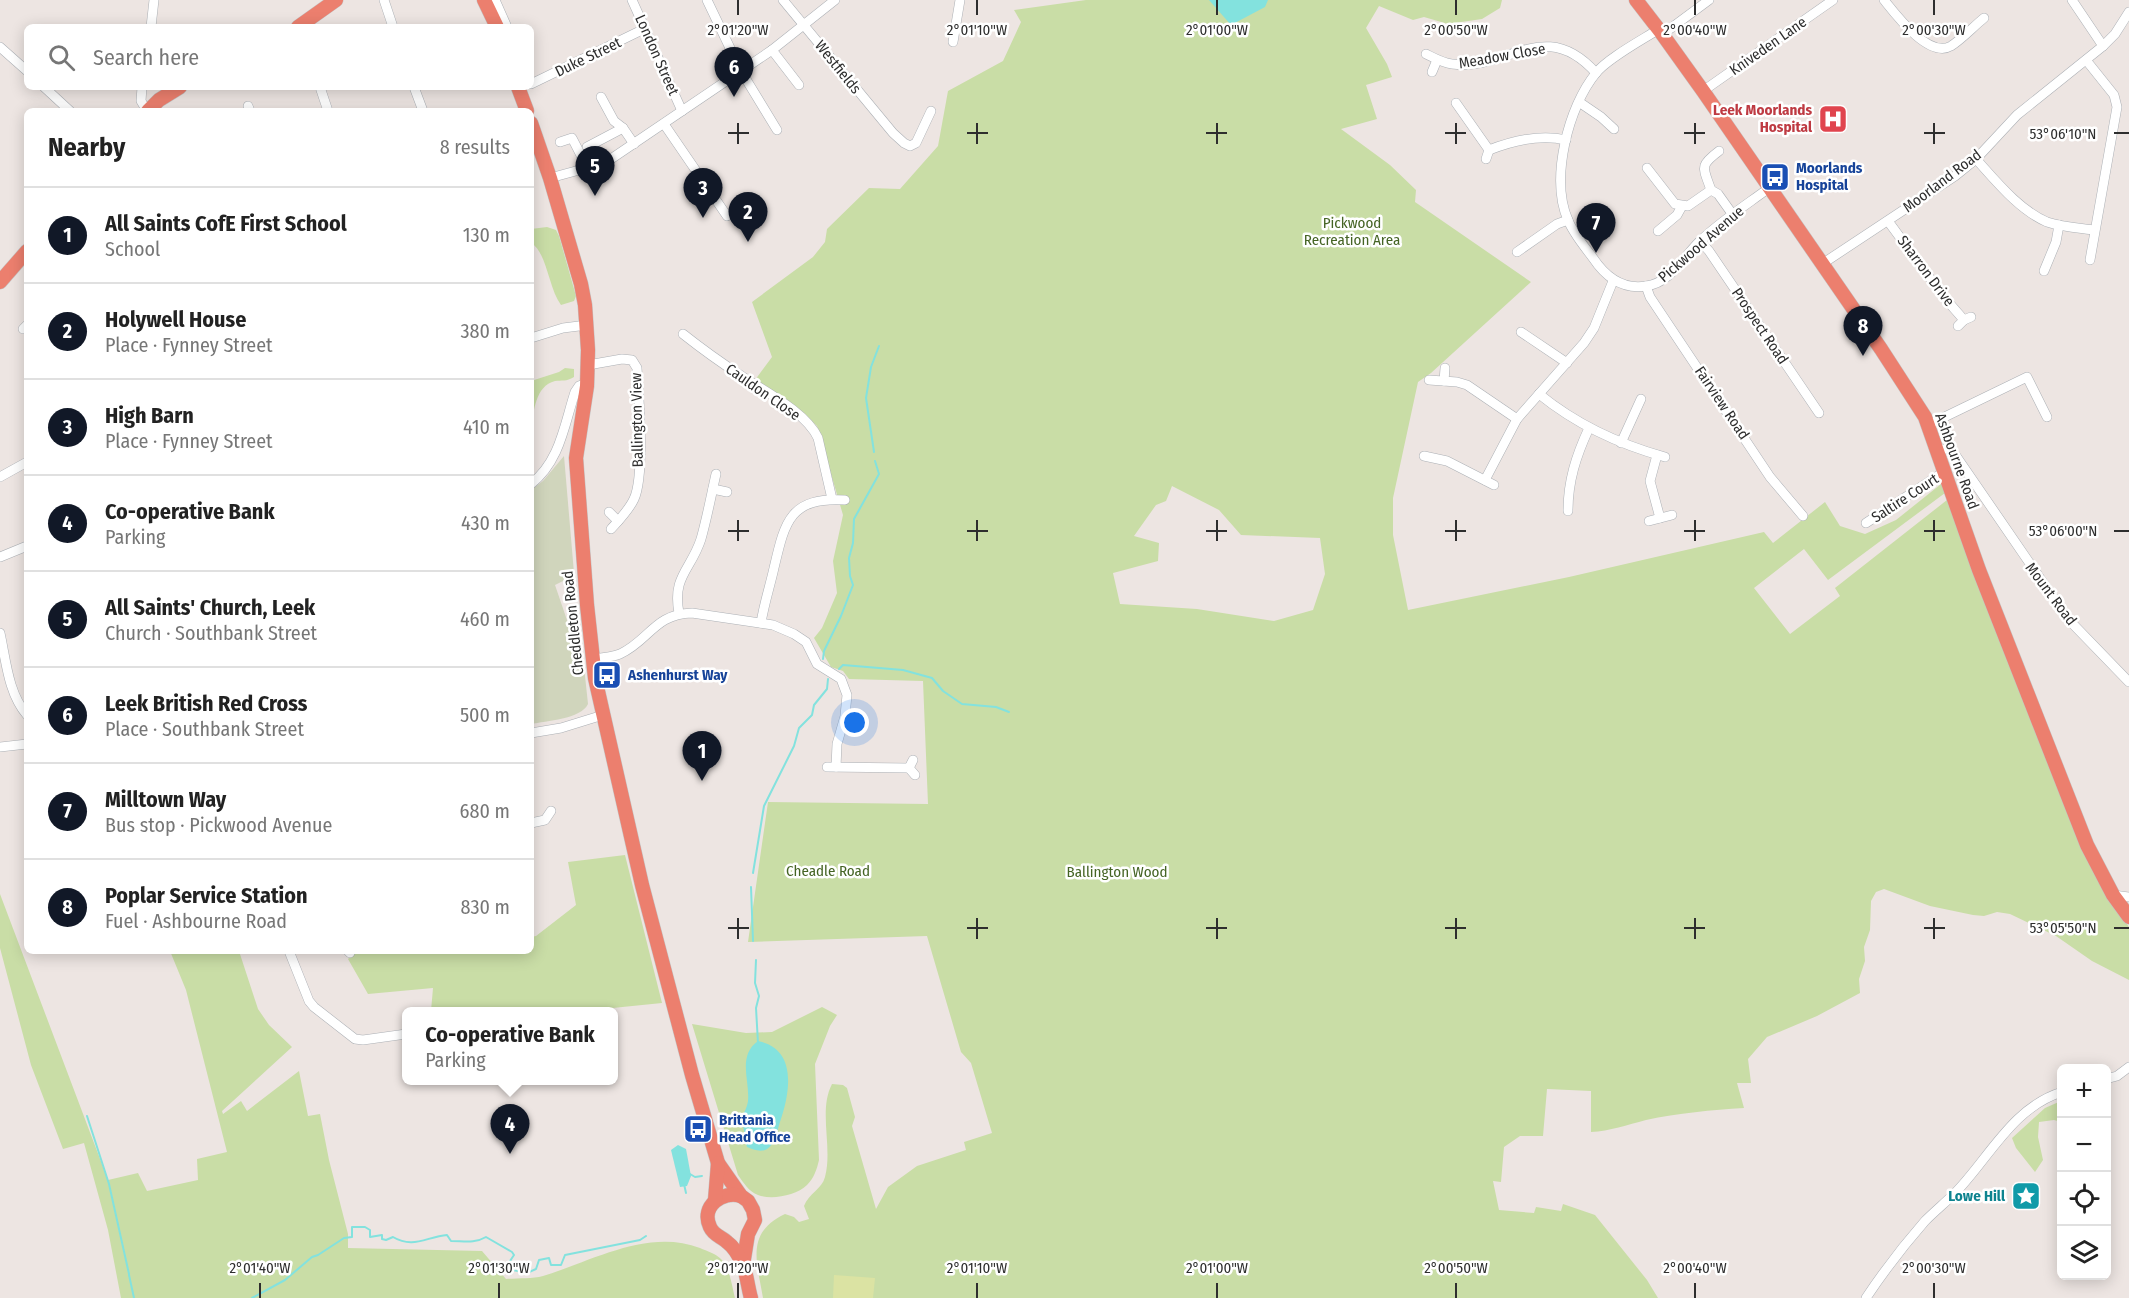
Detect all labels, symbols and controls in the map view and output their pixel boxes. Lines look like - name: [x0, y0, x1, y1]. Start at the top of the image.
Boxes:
- street label: London Street: [631, 12, 683, 98]
- street label: Kniveden Lane: [1726, 13, 1810, 79]
- text: 2°01'20"W: [707, 21, 769, 39]
- text: 2°01'10"W: [947, 21, 1007, 39]
- text: 2°01'00"W: [1186, 21, 1248, 39]
- text: 2°00'50"W: [1424, 21, 1488, 39]
- text: 2°00'40"W: [1663, 21, 1727, 39]
- text: 2°00'30"W: [1902, 21, 1966, 39]
- search box: [24, 24, 534, 90]
- street label: Duke Street: [552, 33, 624, 81]
- street label: Westfields: [811, 37, 865, 97]
- street label: Meadow Close: [1457, 40, 1547, 72]
- icon: search: [45, 41, 78, 74]
- text: Search here: [93, 44, 199, 71]
- pin: 6: [714, 48, 754, 97]
- place label: Leek Moorlands Hospital: [1713, 101, 1813, 136]
- hospital icon: Leek Moorlands Hospital: [1817, 103, 1849, 135]
- text: 53°06'10"N: [2030, 125, 2096, 143]
- text: Nearby: [48, 132, 125, 163]
- text: 8 results: [440, 135, 510, 159]
- pin: 5: [576, 146, 614, 196]
- street label: Moorland Road: [1899, 146, 1985, 216]
- place label: Moorlands Hospital: [1796, 159, 1863, 194]
- bus stop icon: Moorlands Hospital: [1759, 161, 1791, 193]
- pin: 3: [684, 168, 722, 218]
- pin: 2: [728, 192, 768, 242]
- street label: Pickwood Avenue: [1655, 202, 1747, 286]
- pin: 7: [1576, 204, 1616, 253]
- text: All Saints CofE First School: [105, 210, 347, 237]
- park label: Pickwood Recreation Area: [1304, 214, 1400, 249]
- text: 1: [63, 223, 72, 247]
- text: 130 m: [463, 223, 510, 247]
- street label: Sharron Drive: [1894, 232, 1958, 310]
- text: School: [105, 237, 160, 261]
- street label: Prospect Road: [1728, 284, 1792, 368]
- text: Holywell House: [105, 306, 246, 333]
- pin: 8: [1844, 306, 1882, 356]
- text: 2: [63, 319, 72, 343]
- text: 380 m: [460, 319, 510, 343]
- text: Place · Fynney Street: [105, 333, 273, 357]
- street label: Cauldon Close: [722, 360, 804, 424]
- street label: Fairview Road: [1691, 363, 1753, 443]
- street label: Ballington View: [627, 372, 647, 468]
- text: High Barn: [105, 402, 194, 429]
- street label: Ashbourne Road: [1931, 410, 1983, 512]
- text: 3: [63, 415, 72, 439]
- text: 410 m: [463, 415, 510, 439]
- text: Place · Fynney Street: [105, 429, 273, 453]
- street label: Saltire Court: [1868, 470, 1942, 526]
- text: Co-operative Bank: [105, 498, 275, 525]
- text: 4: [62, 511, 73, 535]
- text: 430 m: [461, 511, 510, 535]
- text: 53°06'00"N: [2029, 522, 2097, 540]
- text: Parking: [105, 525, 166, 549]
- street label: Mount Road: [2022, 559, 2080, 629]
- street label: Cheddleton Road: [559, 570, 587, 676]
- text: All Saints' Church, Leek: [105, 594, 315, 621]
- text: 5: [63, 607, 72, 631]
- text: 460 m: [460, 607, 510, 631]
- text: Church · Southbank Street: [105, 621, 317, 645]
- bus stop icon: Ashenhurst Way: [591, 659, 623, 691]
- place label: Ashenhurst Way: [627, 666, 728, 684]
- text: Leek British Red Cross: [105, 690, 307, 717]
- text: 6: [62, 703, 73, 727]
- text: 500 m: [460, 703, 510, 727]
- your location: [840, 708, 869, 737]
- text: Place · Southbank Street: [105, 717, 304, 741]
- pin: 1: [682, 732, 722, 781]
- text: Milltown Way: [105, 786, 226, 813]
- text: 7: [63, 799, 72, 823]
- text: 680 m: [460, 799, 510, 823]
- text: Bus stop · Pickwood Avenue: [105, 813, 332, 837]
- park label: Cheadle Road: [786, 862, 870, 880]
- park label: Ballington Wood: [1067, 863, 1167, 881]
- text: Poplar Service Station: [105, 882, 308, 909]
- text: 8: [62, 895, 73, 919]
- text: 830 m: [460, 895, 510, 919]
- text: Fuel · Ashbourne Road: [105, 909, 287, 933]
- text: 53°05'50"N: [2029, 919, 2097, 937]
- popup: [402, 1007, 618, 1085]
- text: Co-operative Bank: [425, 1021, 595, 1048]
- text: Parking: [425, 1048, 486, 1072]
- map controls: [2057, 1064, 2111, 1280]
- button: +: [2057, 1064, 2111, 1118]
- pin: 4: [490, 1104, 530, 1154]
- place label: Brittania Head Office: [719, 1111, 791, 1146]
- bus stop icon: Brittania Head Office: [682, 1113, 714, 1145]
- button: −: [2057, 1118, 2111, 1172]
- button: locate: [2057, 1172, 2111, 1226]
- place icon: Lowe Hill: [2010, 1180, 2042, 1212]
- place label: Lowe Hill: [1948, 1187, 2006, 1205]
- button: layers: [2057, 1226, 2111, 1280]
- text: 2°01'40"W: [229, 1259, 291, 1277]
- text: 2°01'30"W: [468, 1259, 530, 1277]
- text: 2°01'20"W: [707, 1259, 769, 1277]
- text: 2°01'10"W: [947, 1259, 1007, 1277]
- text: 2°01'00"W: [1186, 1259, 1248, 1277]
- text: 2°00'50"W: [1424, 1259, 1488, 1277]
- text: 2°00'40"W: [1663, 1259, 1727, 1277]
- text: 2°00'30"W: [1902, 1259, 1966, 1277]

